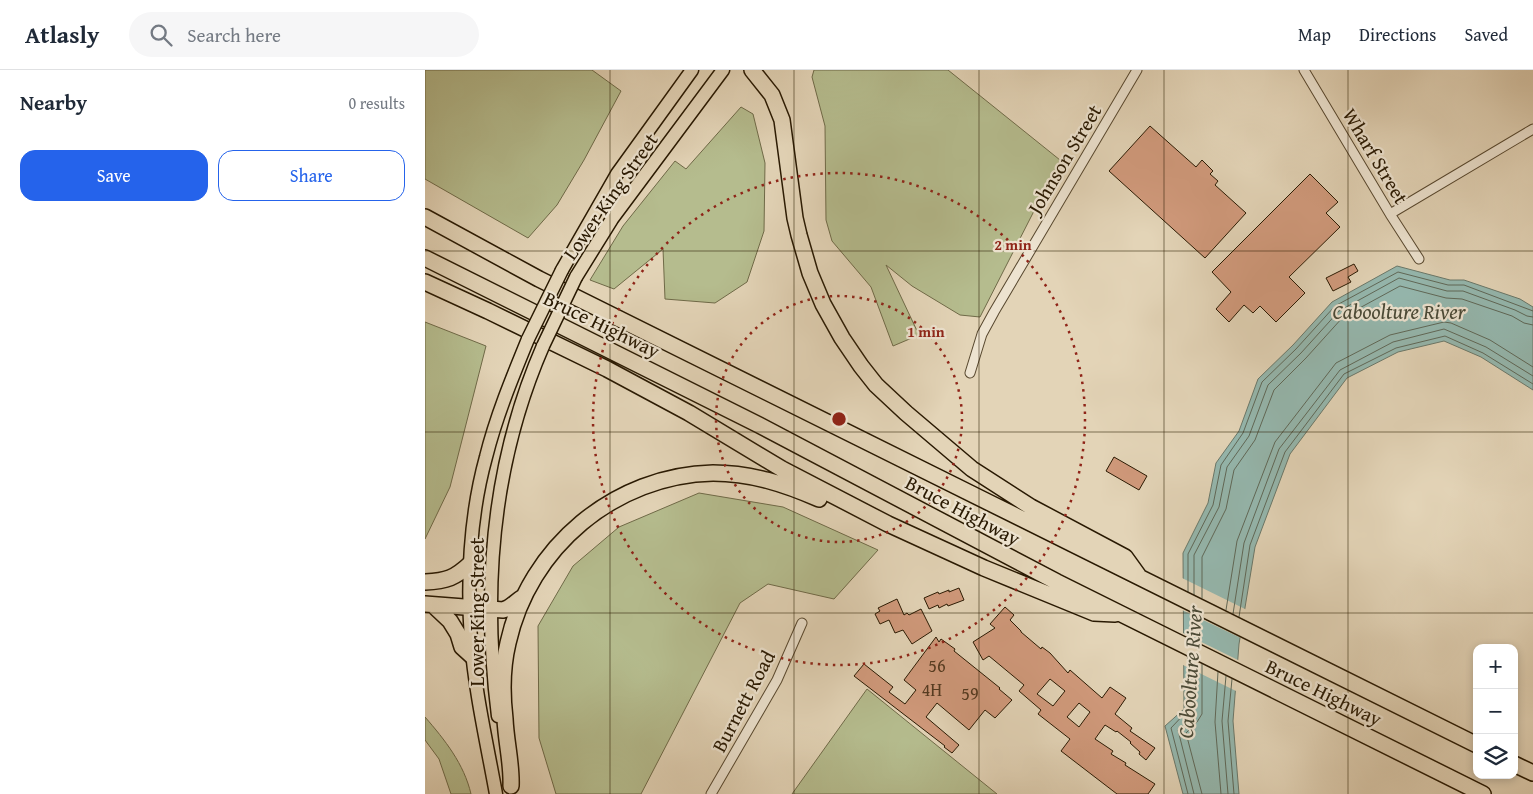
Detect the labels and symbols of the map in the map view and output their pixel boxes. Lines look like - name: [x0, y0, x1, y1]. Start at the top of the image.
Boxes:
- street label: Johnson Street: [1018, 99, 1108, 222]
- street label: Wharf Street: [1336, 103, 1416, 209]
- street label: Lower King Street: [555, 127, 665, 265]
- text: 2 min: [994, 234, 1032, 255]
- street label: Bruce Highway: [539, 283, 665, 365]
- water label: Caboolture River: [1333, 296, 1467, 327]
- text: 1 min: [907, 321, 945, 342]
- centre of rings: [830, 410, 848, 428]
- street label: Bruce Highway: [900, 468, 1026, 552]
- street label: Lower King Street: [462, 537, 491, 687]
- water label: Caboolture River: [1170, 603, 1210, 739]
- street label: Burnett Road: [704, 645, 782, 757]
- street label: Bruce Highway: [1261, 651, 1387, 733]
- house number: 56: [928, 652, 946, 679]
- house number: 4H: [922, 676, 942, 703]
- house number: 59: [961, 680, 979, 707]

